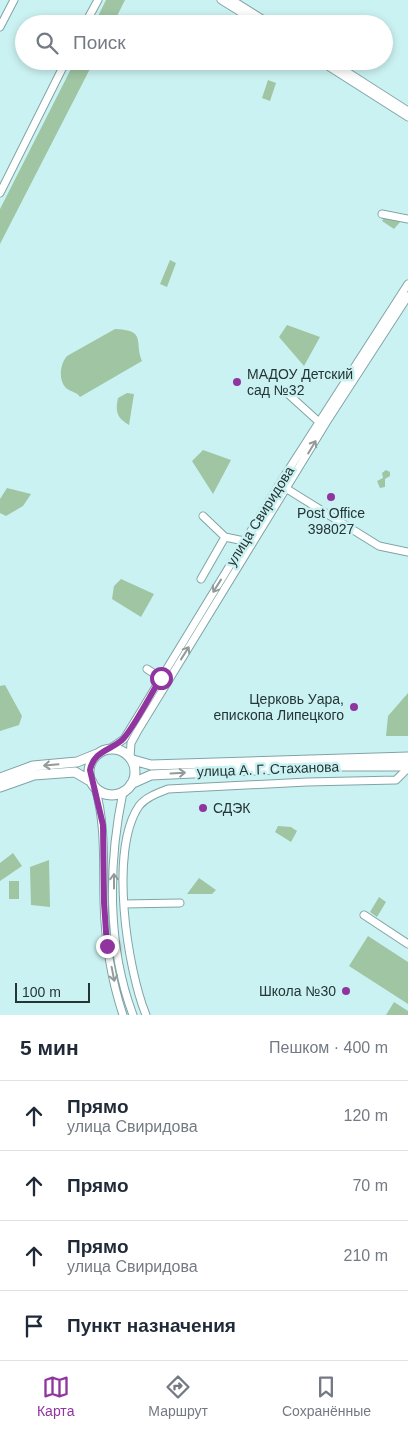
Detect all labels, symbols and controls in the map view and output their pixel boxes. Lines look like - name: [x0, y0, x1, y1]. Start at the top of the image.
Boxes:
- search box: [15, 15, 393, 70]
- icon: search: [33, 29, 61, 57]
- text: Поиск: [73, 32, 126, 53]
- place label: МАДОУ Детский сад №32: [247, 366, 353, 398]
- marker: МАДОУ Детский сад №32: [231, 376, 243, 388]
- one-way arrow: [307, 440, 317, 454]
- street label: улица Свиридова: [223, 463, 297, 569]
- marker: Post Office 398027: [325, 491, 337, 503]
- place label: Post Office 398027: [297, 505, 365, 537]
- one-way arrow: [212, 579, 222, 593]
- one-way arrow: [181, 646, 191, 660]
- route start: [150, 667, 173, 690]
- place label: Церковь Уара, епископа Липецкого: [213, 691, 344, 723]
- marker: Церковь Уара, епископа Липецкого: [348, 701, 360, 713]
- street label: улица А. Г. Стаханова: [197, 759, 340, 779]
- one-way arrow: [43, 760, 59, 769]
- one-way arrow: [169, 769, 185, 778]
- place label: СДЭК: [213, 800, 251, 816]
- marker: СДЭК: [197, 802, 209, 814]
- one-way arrow: [109, 873, 119, 890]
- route end: [96, 935, 119, 958]
- one-way arrow: [109, 966, 118, 982]
- scale bar: [15, 980, 90, 1003]
- place label: Школа №30: [259, 983, 336, 999]
- text: 100 m: [22, 984, 61, 1000]
- marker: Школа №30: [340, 985, 352, 997]
- text: 5 мин: [20, 1036, 79, 1059]
- text: Пешком · 400 m: [269, 1039, 388, 1056]
- text: Прямо: [67, 1096, 129, 1117]
- icon: ahead: [20, 1102, 48, 1130]
- text: 120 m: [344, 1107, 388, 1124]
- text: улица Свиридова: [67, 1118, 198, 1135]
- icon: ahead: [20, 1172, 48, 1200]
- text: Прямо: [67, 1175, 129, 1196]
- text: 70 m: [352, 1177, 388, 1194]
- text: Прямо: [67, 1236, 129, 1257]
- icon: ahead: [20, 1242, 48, 1270]
- text: 210 m: [344, 1247, 388, 1264]
- text: улица Свиридова: [67, 1258, 198, 1275]
- icon: arrive: [20, 1312, 48, 1340]
- text: Пункт назначения: [67, 1315, 236, 1336]
- tab: Карта: [37, 1373, 74, 1419]
- tab: Маршрут: [148, 1373, 208, 1419]
- tab: Сохранённые: [282, 1373, 371, 1419]

